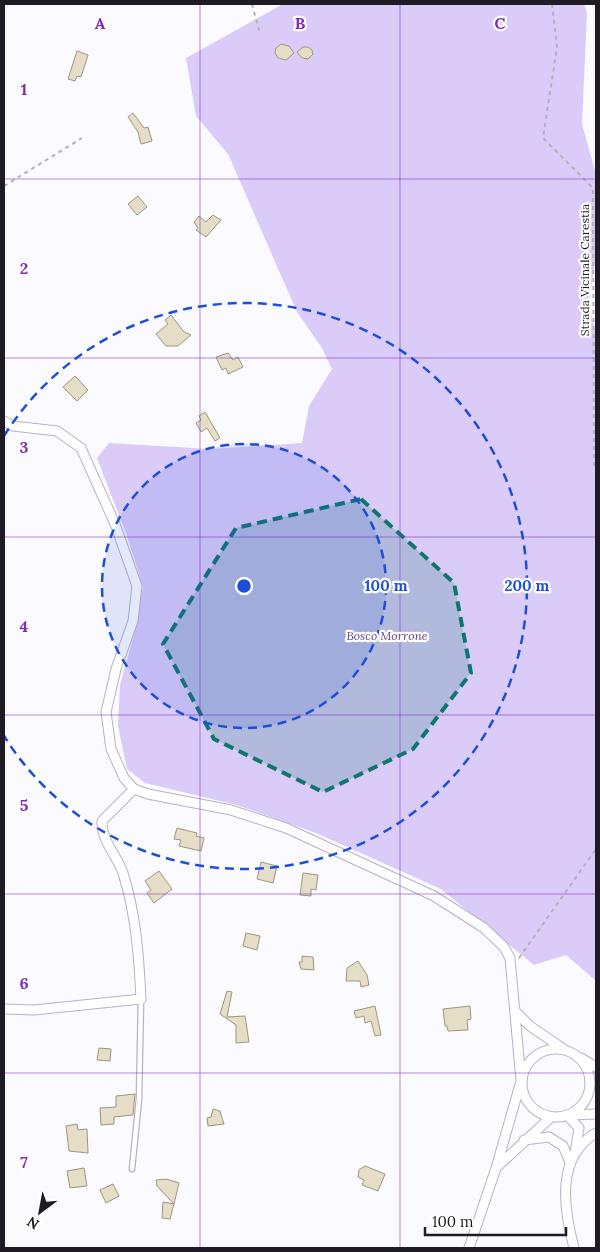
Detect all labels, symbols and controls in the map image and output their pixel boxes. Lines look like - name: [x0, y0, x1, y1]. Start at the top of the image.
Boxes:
- text: A: [95, 13, 106, 33]
- text: B: [295, 13, 306, 33]
- text: C: [494, 13, 506, 33]
- text: 1: [21, 79, 27, 99]
- street label: Strada Vicinale Carestia: [577, 204, 592, 336]
- text: 2: [20, 258, 28, 278]
- text: 3: [20, 437, 29, 457]
- text: 100 m: [365, 576, 408, 595]
- text: 200 m: [505, 576, 550, 595]
- centre of rings: [235, 577, 253, 595]
- text: 4: [20, 616, 29, 636]
- park label: Bosco Morrone: [346, 628, 428, 643]
- text: 5: [20, 795, 29, 815]
- text: 6: [19, 973, 29, 993]
- text: 7: [20, 1152, 28, 1172]
- north arrow: [15, 1187, 65, 1237]
- scale bar: [425, 1204, 566, 1236]
- text: N: [24, 1212, 42, 1234]
- text: 100 m: [432, 1212, 473, 1231]

